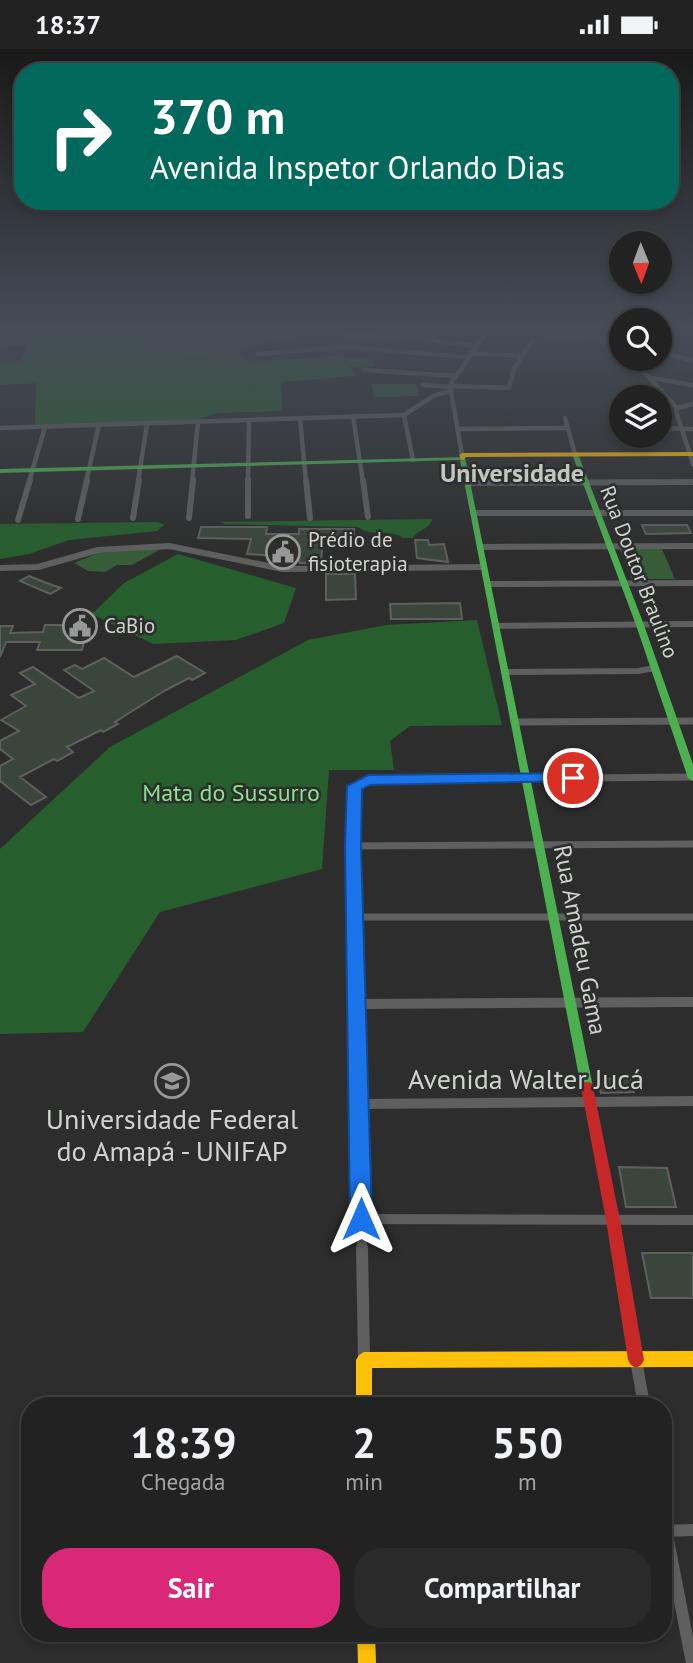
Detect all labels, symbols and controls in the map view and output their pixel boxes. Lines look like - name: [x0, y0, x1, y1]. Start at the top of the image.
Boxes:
- text: 18:37: [35, 8, 101, 41]
- text: 370 m: [150, 84, 285, 148]
- icon: right: [35, 91, 126, 182]
- text: Avenida Inspetor Orlando Dias: [150, 146, 565, 188]
- north arrow: [609, 231, 672, 294]
- map controls: [609, 231, 672, 448]
- button: search: [609, 308, 672, 371]
- button: layers: [609, 385, 672, 448]
- district label: Universidade: [440, 456, 584, 489]
- street label: Rua Doutor Braulino: [594, 482, 685, 662]
- place label: Prédio de fisioterapia: [308, 526, 408, 577]
- public building icon: Prédio de fisioterapia: [264, 533, 302, 571]
- public building icon: CaBio: [61, 607, 99, 645]
- place label: CaBio: [104, 612, 155, 639]
- pin: [543, 748, 603, 808]
- icon: arrive: [554, 759, 592, 797]
- park label: Mata do Sussurro: [142, 777, 320, 808]
- street label: Rua Amadeu Gama: [547, 843, 614, 1037]
- street label: Avenida Walter Jucá: [408, 1060, 644, 1097]
- school or university icon: Universidade Federal do Amapá - UNIFAP: [153, 1062, 191, 1100]
- place label: Universidade Federal do Amapá - UNIFAP: [46, 1100, 298, 1169]
- position arrow: [324, 1182, 398, 1256]
- text: 18:39: [130, 1415, 236, 1470]
- text: 2: [352, 1415, 376, 1470]
- text: 550: [492, 1415, 563, 1470]
- text: Chegada: [141, 1467, 226, 1496]
- text: min: [345, 1467, 383, 1496]
- text: m: [518, 1467, 537, 1496]
- button: Sair: [42, 1548, 340, 1628]
- button: Compartilhar: [354, 1548, 651, 1628]

